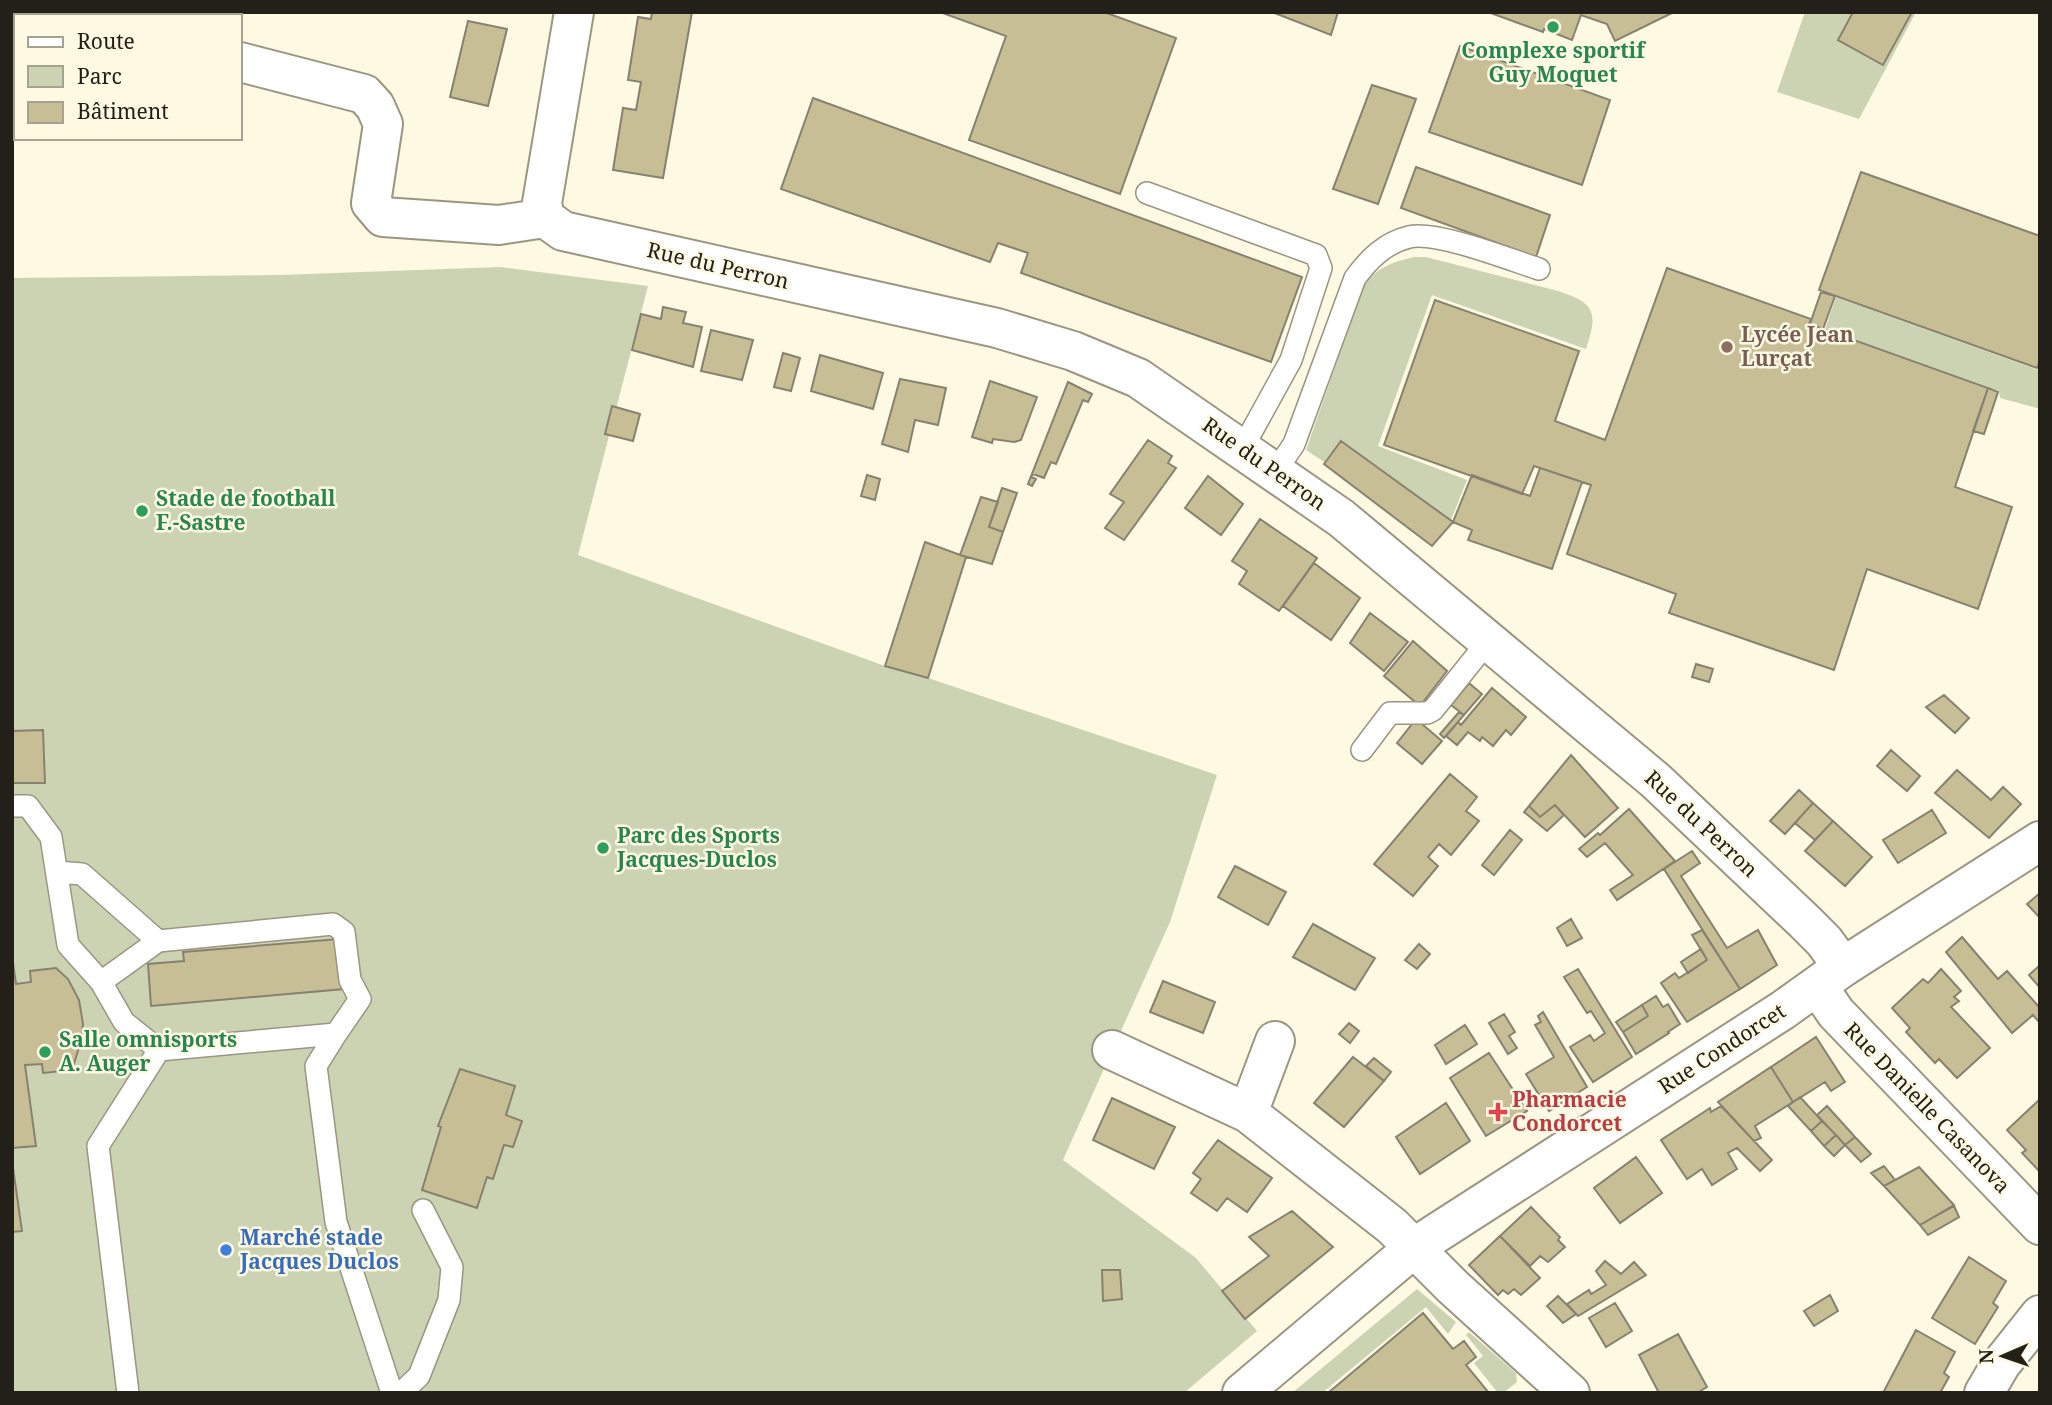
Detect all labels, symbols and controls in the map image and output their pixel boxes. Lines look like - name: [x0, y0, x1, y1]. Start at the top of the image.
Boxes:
- legend: [14, 14, 242, 140]
- marker: Complexe sportif Guy Moquet: [1545, 19, 1561, 35]
- text: Route: [77, 27, 135, 55]
- place label: Complexe sportif Guy Moquet: [1461, 36, 1647, 88]
- text: Parc: [77, 62, 122, 90]
- text: Bâtiment: [77, 97, 169, 125]
- street label: Rue du Perron: [645, 235, 792, 295]
- place label: Lycée Jean Lurçat: [1741, 320, 1854, 372]
- marker: Lycée Jean Lurçat: [1719, 339, 1735, 355]
- street label: Rue du Perron: [1197, 410, 1332, 516]
- place label: Stade de football F.-Sastre: [156, 484, 336, 536]
- marker: Stade de football F.-Sastre: [134, 503, 150, 519]
- street label: Rue du Perron: [1639, 764, 1764, 883]
- place label: Parc des Sports Jacques-Duclos: [616, 821, 780, 873]
- marker: Parc des Sports Jacques-Duclos: [595, 840, 611, 856]
- street label: Rue Condorcet: [1653, 997, 1790, 1100]
- street label: Rue Danielle Casanova: [1839, 1016, 2017, 1199]
- place label: Salle omnisports A. Auger: [59, 1025, 237, 1077]
- marker: Salle omnisports A. Auger: [37, 1044, 53, 1060]
- place label: Pharmacie Condorcet: [1512, 1085, 1627, 1137]
- marker: Pharmacie Condorcet: [1490, 1104, 1506, 1120]
- place label: Marché stade Jacques Duclos: [239, 1223, 399, 1275]
- marker: Marché stade Jacques Duclos: [218, 1242, 234, 1258]
- north arrow: [1968, 1321, 2038, 1391]
- text: N: [1973, 1349, 1999, 1365]

